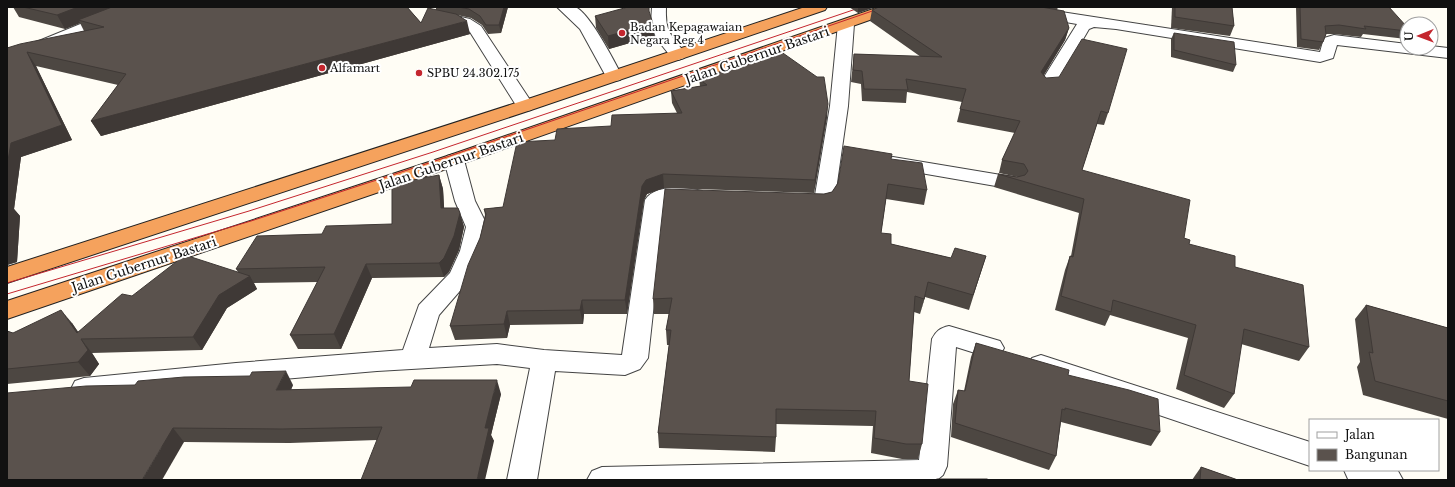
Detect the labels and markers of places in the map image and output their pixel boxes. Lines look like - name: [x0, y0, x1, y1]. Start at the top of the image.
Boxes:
- place label: Badan Kepagawaian Negara Reg 4: [630, 20, 743, 47]
- marker: Badan Kepagawaian Negara Reg 4: [617, 28, 627, 38]
- place label: Alfamart: [329, 61, 381, 75]
- marker: Alfamart: [317, 63, 327, 73]
- place label: SPBU 24.302.175: [427, 66, 520, 80]
- marker: SPBU 24.302.175: [414, 68, 424, 78]

